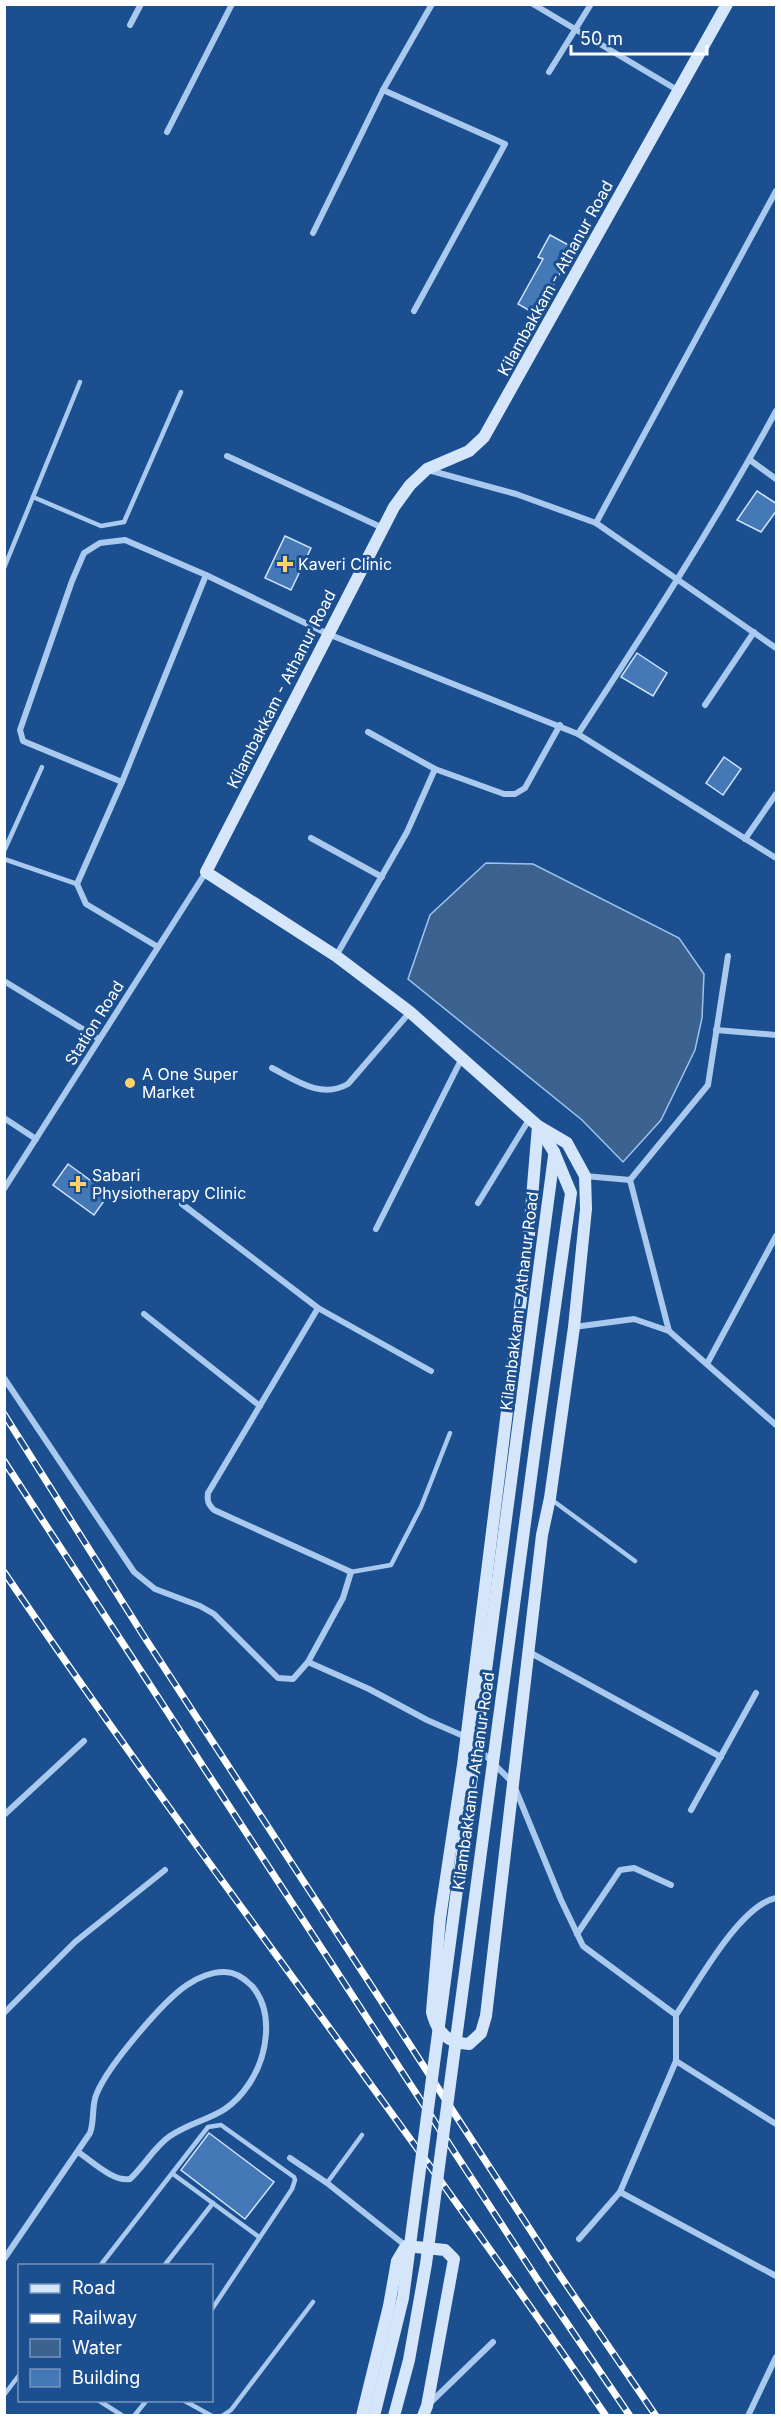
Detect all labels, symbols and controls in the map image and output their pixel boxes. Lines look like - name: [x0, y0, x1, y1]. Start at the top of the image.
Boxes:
- scale bar: [571, 18, 708, 56]
- text: 50 m: [580, 28, 623, 49]
- street label: Kilambakkam - Athanur Road: [493, 177, 617, 379]
- place label: Kaveri Clinic: [298, 554, 392, 574]
- marker: Kaveri Clinic: [276, 555, 294, 573]
- street label: Kilambakkam - Athanur Road: [222, 586, 340, 792]
- street label: Station Road: [60, 977, 128, 1069]
- place label: A One Super Market: [142, 1064, 238, 1102]
- marker: A One Super Market: [123, 1076, 137, 1090]
- place label: Sabari Physiotherapy Clinic: [92, 1165, 246, 1203]
- marker: Sabari Physiotherapy Clinic: [69, 1175, 87, 1193]
- street label: Kilambakkam - Athanur Road: [496, 1191, 542, 1411]
- street label: Kilambakkam - Athanur Road: [448, 1671, 498, 1891]
- legend: [18, 2264, 213, 2402]
- text: Road: [72, 2277, 115, 2298]
- text: Railway: [72, 2307, 137, 2328]
- text: Water: [72, 2337, 122, 2358]
- text: Building: [72, 2367, 140, 2388]

